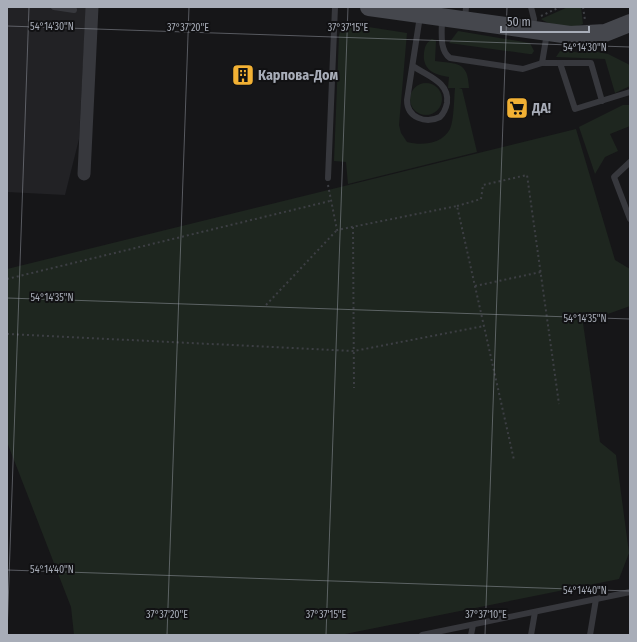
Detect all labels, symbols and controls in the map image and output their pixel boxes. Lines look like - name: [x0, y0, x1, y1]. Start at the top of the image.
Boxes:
- scale bar: [501, 8, 589, 34]
- text: 50 m: [507, 15, 531, 29]
- text: 54°14'30"N: [30, 21, 74, 33]
- text: 37°37'20"E: [167, 22, 209, 34]
- text: 37°37'15"E: [328, 22, 369, 34]
- text: 54°14'30"N: [563, 42, 607, 54]
- building icon: Карпова-Дом: [230, 62, 256, 88]
- place label: Карпова-Дом: [258, 67, 339, 84]
- supermarket icon: ДА!: [504, 95, 530, 121]
- place label: ДА!: [531, 100, 551, 117]
- text: 54°14'35"N: [30, 292, 74, 304]
- text: 54°14'35"N: [563, 313, 607, 325]
- text: 54°14'40"N: [30, 564, 74, 576]
- text: 54°14'40"N: [563, 585, 607, 597]
- text: 37°37'20"E: [146, 609, 188, 621]
- text: 37°37'15"E: [306, 609, 347, 621]
- text: 37°37'10"E: [465, 609, 507, 621]

